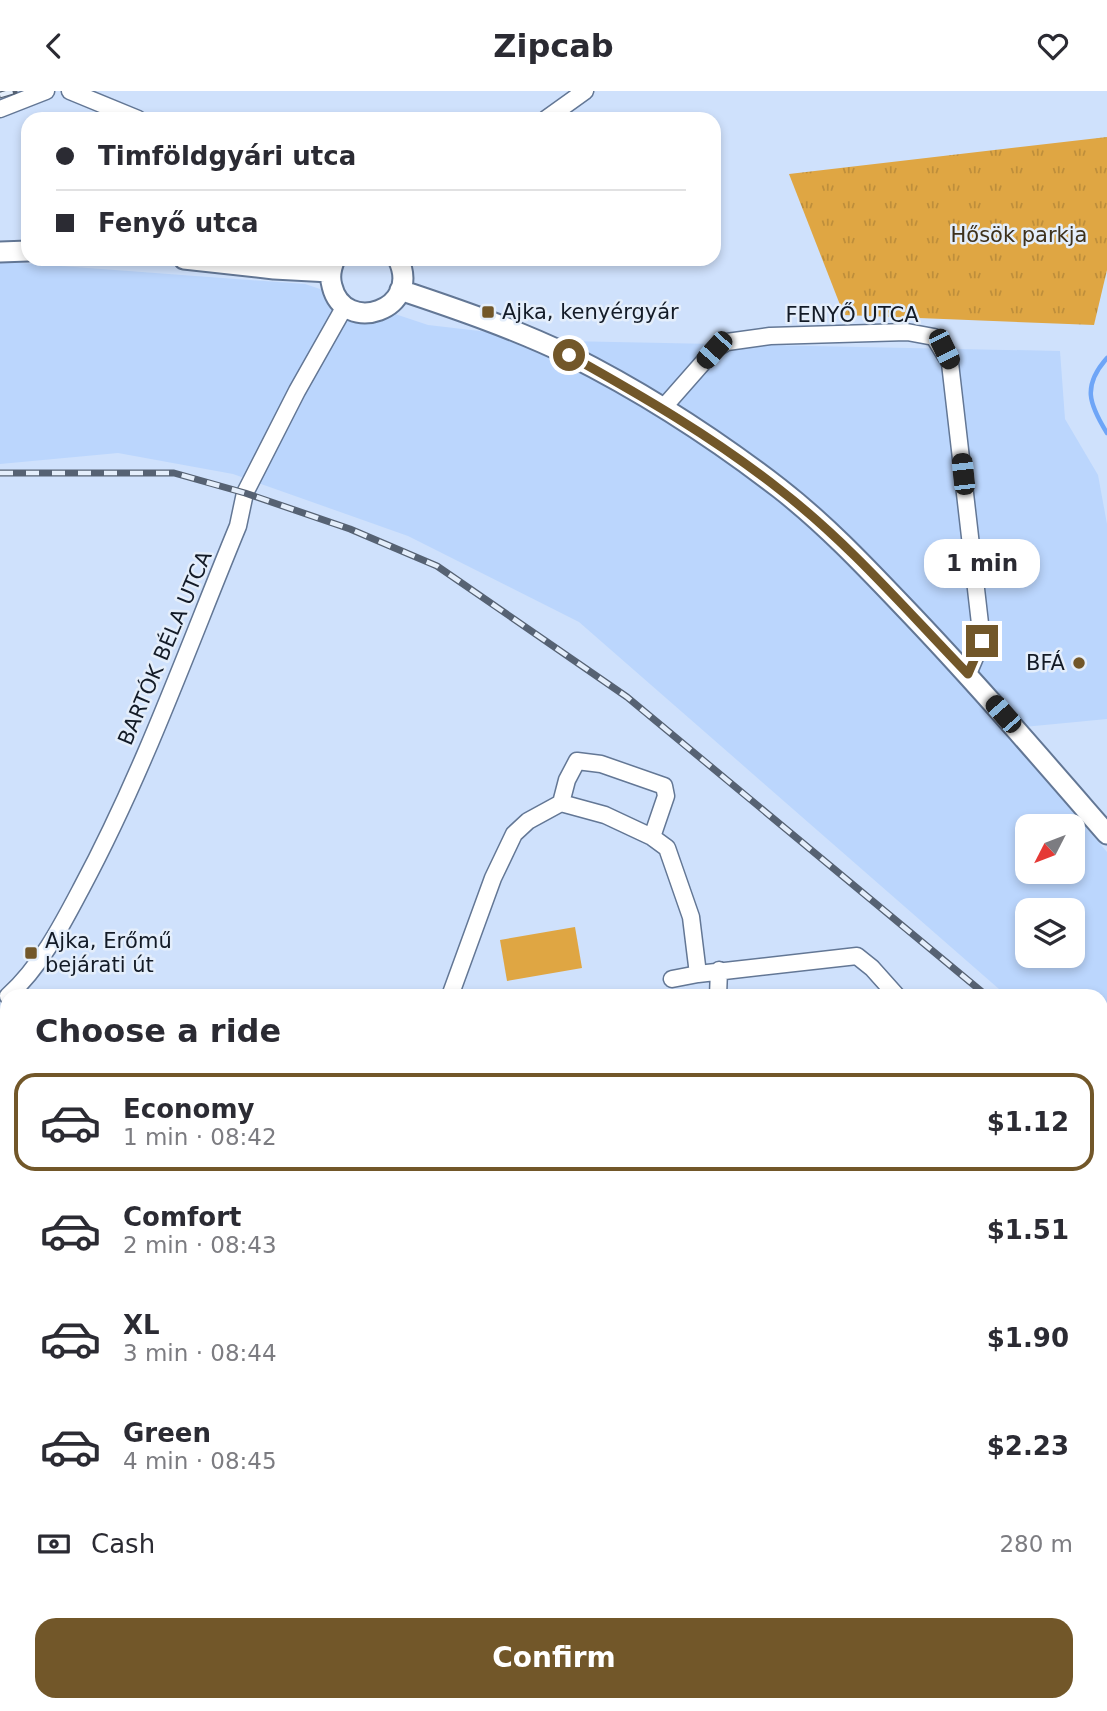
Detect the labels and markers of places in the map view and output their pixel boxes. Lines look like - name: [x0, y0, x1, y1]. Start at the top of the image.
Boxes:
- place label: Ajka, kenyérgyár: [502, 300, 679, 324]
- marker: Ajka, kenyérgyár: [480, 304, 496, 320]
- place label: BFÁ: [1026, 650, 1066, 675]
- marker: BFÁ: [1071, 655, 1087, 671]
- place label: Ajka, Erőmű bejárati út: [45, 929, 172, 977]
- marker: Ajka, Erőmű bejárati út: [23, 945, 39, 961]

